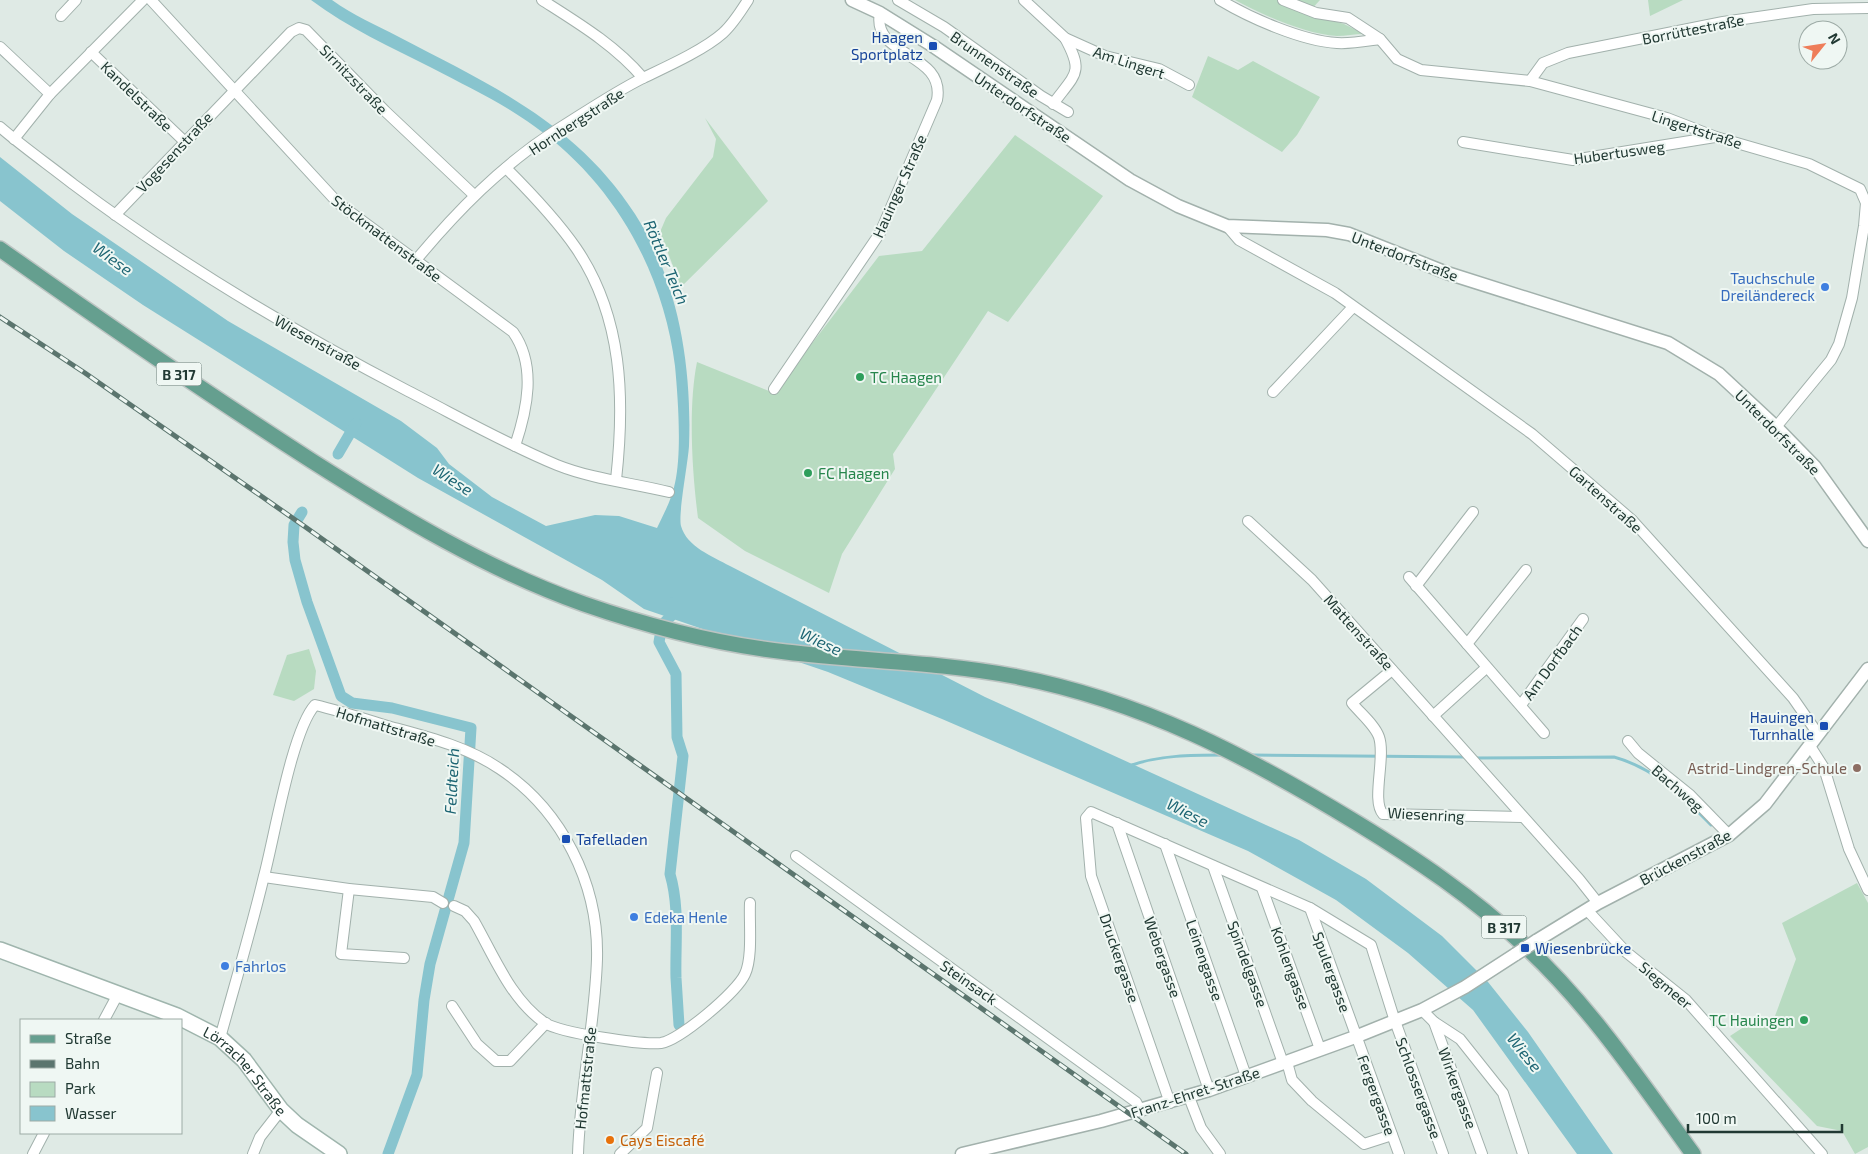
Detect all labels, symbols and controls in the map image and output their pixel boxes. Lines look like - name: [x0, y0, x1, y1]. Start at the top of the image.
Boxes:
- street label: Borrüttestraße: [1640, 10, 1746, 48]
- north arrow: [1798, 20, 1848, 70]
- street label: Brunnenstraße: [947, 27, 1043, 101]
- place label: Haagen Sportplatz: [851, 28, 923, 63]
- text: N: [1825, 30, 1845, 47]
- street label: Sirnitzstraße: [316, 40, 392, 118]
- marker: Haagen Sportplatz: [927, 40, 939, 52]
- street label: Am Lingert: [1091, 42, 1167, 82]
- street label: Kandelstraße: [97, 57, 177, 135]
- street label: Unterdorfstraße: [971, 68, 1075, 146]
- street label: Hornbergstraße: [525, 84, 627, 158]
- street label: Lingertstraße: [1650, 106, 1744, 152]
- street label: Vogesenstraße: [132, 108, 216, 196]
- street label: Hauinger Straße: [868, 132, 930, 240]
- street label: Hubertusweg: [1572, 137, 1666, 167]
- street label: Stöckmattenstraße: [329, 191, 445, 285]
- water label: Röttler Teich: [641, 217, 693, 307]
- street label: Unterdorfstraße: [1349, 227, 1461, 285]
- water label: Wiese: [89, 237, 137, 279]
- place label: Tauchschule Dreiländereck: [1721, 269, 1815, 304]
- marker: Tauchschule Dreiländereck: [1819, 281, 1831, 293]
- street label: Wiesenstraße: [272, 311, 364, 373]
- road number: B 317: [156, 362, 202, 386]
- place label: TC Haagen: [870, 368, 942, 386]
- marker: TC Haagen: [854, 371, 866, 383]
- street label: Unterdorfstraße: [1732, 386, 1824, 478]
- water label: Wiese: [429, 459, 477, 499]
- street label: Gartenstraße: [1566, 462, 1646, 536]
- place label: FC Haagen: [818, 464, 889, 482]
- marker: FC Haagen: [802, 467, 814, 479]
- street label: Mattenstraße: [1320, 591, 1398, 673]
- street label: Am Dorfbach: [1519, 621, 1585, 703]
- water label: Wiese: [797, 623, 845, 659]
- street label: Hofmattstraße: [334, 702, 438, 750]
- place label: Hauingen Turnhalle: [1749, 708, 1814, 743]
- marker: Hauingen Turnhalle: [1818, 720, 1830, 732]
- water label: Feldteich: [440, 747, 462, 815]
- place label: Astrid-Lindgren-Schule: [1687, 759, 1847, 777]
- street label: Bachweg: [1649, 761, 1708, 816]
- marker: Astrid-Lindgren-Schule: [1851, 762, 1863, 774]
- water label: Wiese: [1164, 793, 1212, 831]
- street label: Wiesenring: [1387, 803, 1466, 825]
- street label: Brückenstraße: [1636, 825, 1734, 889]
- place label: Tafelladen: [576, 830, 648, 848]
- marker: Tafelladen: [560, 833, 572, 845]
- place label: Edeka Henle: [644, 908, 728, 926]
- marker: Edeka Henle: [628, 911, 640, 923]
- street label: Druckergasse: [1096, 911, 1144, 1005]
- street label: Webergasse: [1141, 914, 1185, 1000]
- road number: B 317: [1482, 916, 1526, 939]
- street label: Leinengasse: [1183, 917, 1227, 1003]
- street label: Spindelgasse: [1224, 918, 1272, 1010]
- street label: Kohlengasse: [1268, 924, 1314, 1012]
- street label: Spulergasse: [1309, 929, 1355, 1015]
- place label: Wiesenbrücke: [1535, 939, 1631, 957]
- marker: Wiesenbrücke: [1519, 942, 1531, 954]
- street label: Steinsack: [937, 956, 1001, 1008]
- place label: Fahrlos: [235, 957, 286, 975]
- street label: Siegmeer: [1636, 958, 1696, 1012]
- marker: Fahrlos: [219, 960, 231, 972]
- place label: TC Hauingen: [1709, 1011, 1794, 1029]
- marker: TC Hauingen: [1798, 1014, 1810, 1026]
- legend: [20, 1019, 182, 1134]
- street label: Lörracher Straße: [200, 1022, 290, 1119]
- street label: Hofmattstraße: [571, 1026, 599, 1130]
- text: Straße: [65, 1029, 111, 1047]
- water label: Wiese: [1504, 1029, 1547, 1076]
- street label: Schlossergasse: [1392, 1035, 1446, 1141]
- street label: Wirkergasse: [1435, 1045, 1481, 1131]
- street label: Fergergasse: [1354, 1052, 1400, 1138]
- text: Bahn: [65, 1054, 100, 1072]
- street label: Franz-Ehret-Straße: [1128, 1063, 1262, 1121]
- text: Park: [65, 1079, 96, 1097]
- scale bar: [1688, 1102, 1842, 1134]
- text: Wasser: [65, 1104, 117, 1122]
- text: 100 m: [1696, 1109, 1737, 1127]
- place label: Cays Eiscafé: [620, 1131, 705, 1149]
- marker: Cays Eiscafé: [604, 1134, 616, 1146]

